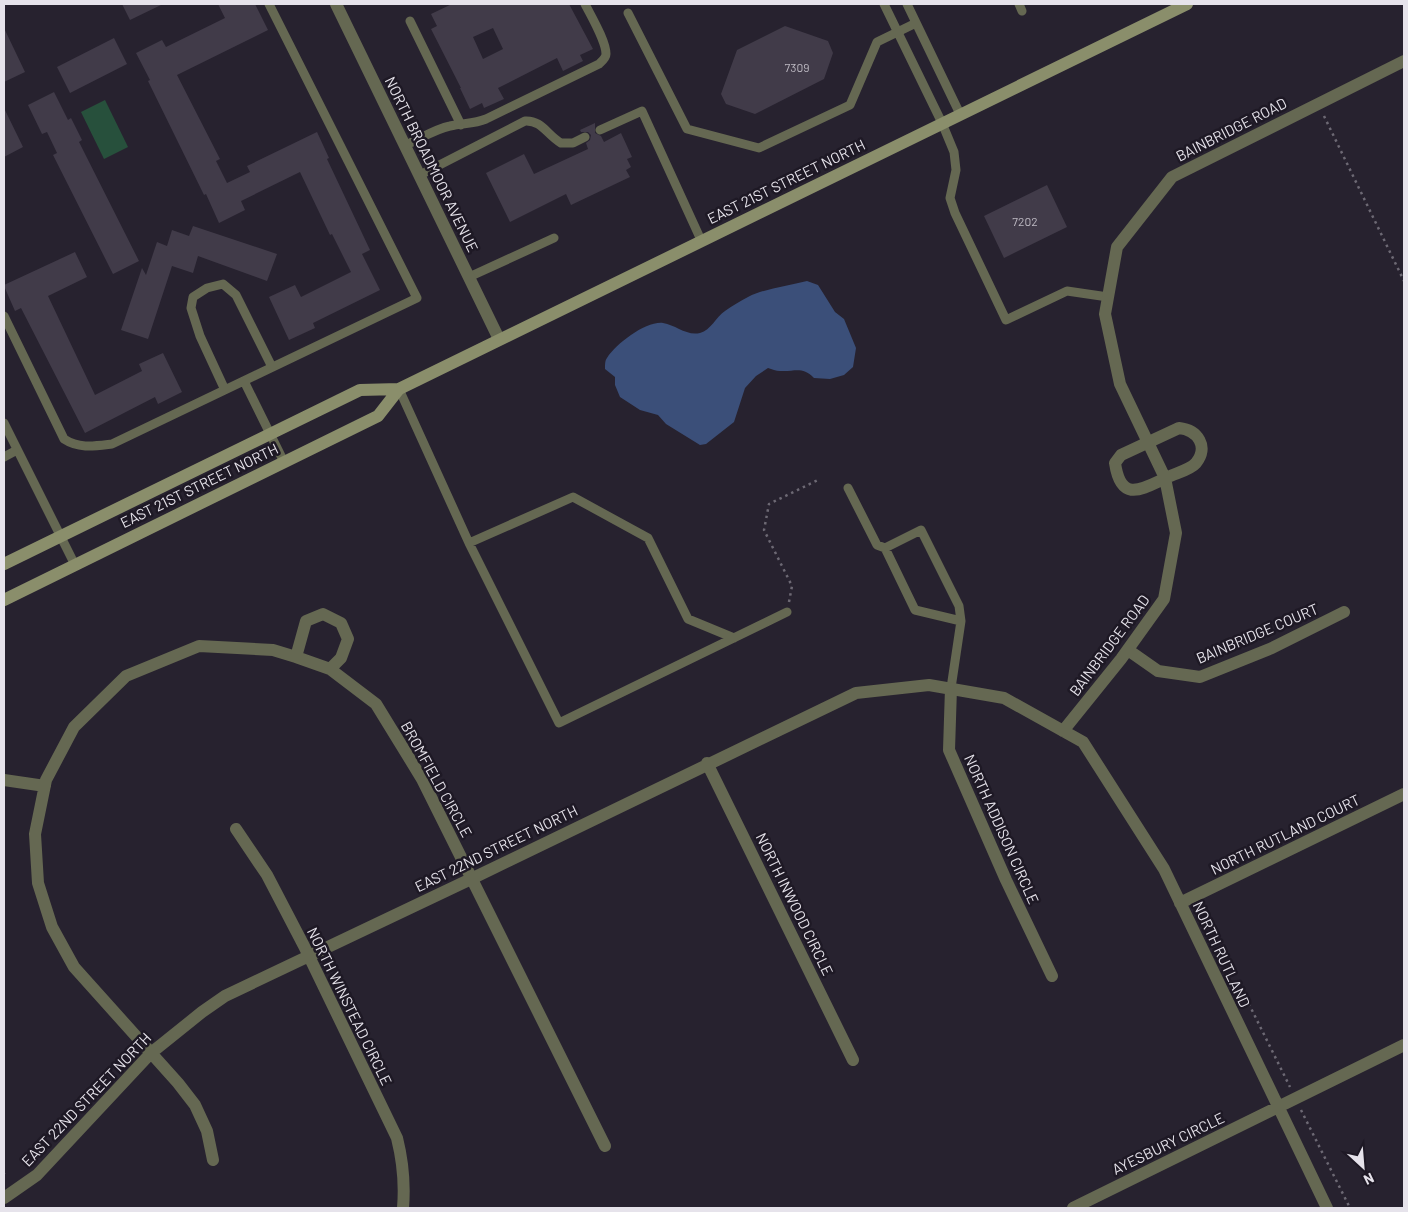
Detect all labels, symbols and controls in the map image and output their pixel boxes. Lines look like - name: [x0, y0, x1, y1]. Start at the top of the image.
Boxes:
- house number: 7309: [785, 60, 809, 74]
- street label: NORTH BROADMOOR AVENUE: [382, 73, 482, 255]
- street label: BAINBRIDGE ROAD: [1173, 93, 1289, 165]
- street label: EAST 21ST STREET NORTH: [704, 135, 868, 227]
- house number: 7202: [1012, 214, 1038, 228]
- street label: EAST 21ST STREET NORTH: [117, 439, 281, 531]
- street label: BAINBRIDGE ROAD: [1065, 591, 1153, 699]
- street label: BAINBRIDGE COURT: [1193, 599, 1321, 667]
- street label: BROMFIELD CIRCLE: [398, 718, 476, 840]
- street label: NORTH ADDISON CIRCLE: [961, 752, 1043, 906]
- street label: NORTH RUTLAND COURT: [1207, 790, 1363, 878]
- street label: EAST 22ND STREET NORTH: [412, 801, 580, 895]
- street label: NORTH INWOOD CIRCLE: [753, 830, 837, 978]
- street label: NORTH RUTLAND: [1190, 898, 1254, 1010]
- street label: NORTH WINSTEAD CIRCLE: [304, 924, 396, 1088]
- street label: EAST 22ND STREET NORTH: [17, 1028, 155, 1170]
- street label: AYESBURY CIRCLE: [1109, 1108, 1227, 1178]
- north arrow: [1338, 1142, 1388, 1192]
- text: N: [1361, 1169, 1377, 1189]

